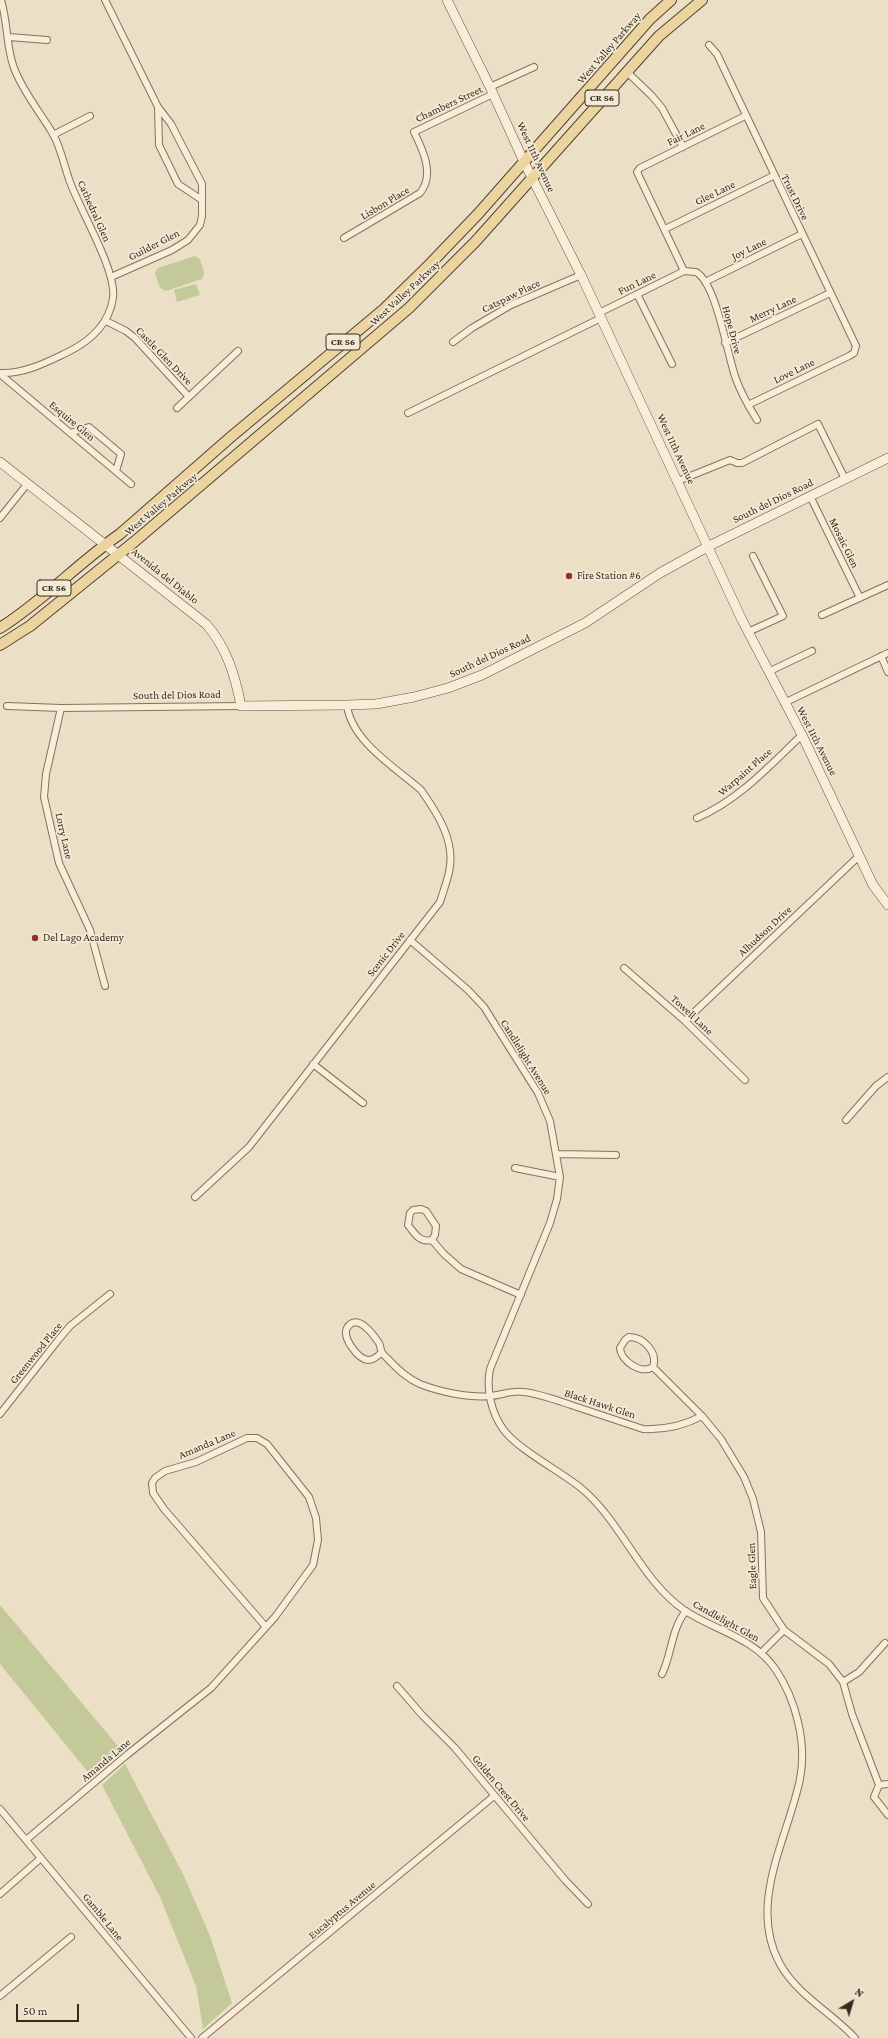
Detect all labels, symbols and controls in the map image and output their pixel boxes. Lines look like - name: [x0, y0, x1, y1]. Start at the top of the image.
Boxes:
- street label: West Valley Parkway: [574, 9, 644, 87]
- street label: Chambers Street: [413, 83, 485, 125]
- road number: CR S6: [585, 90, 619, 106]
- street label: Fair Lane: [665, 119, 707, 149]
- street label: West 11th Avenue: [514, 120, 558, 194]
- street label: Trust Drive: [778, 172, 812, 222]
- street label: Cathedral Glen: [75, 178, 113, 244]
- street label: Glee Lane: [693, 178, 737, 208]
- street label: Lisbon Place: [358, 183, 412, 223]
- street label: Guilder Glen: [126, 226, 182, 264]
- street label: Joy Lane: [729, 235, 769, 263]
- street label: West Valley Parkway: [367, 257, 443, 329]
- street label: Fun Lane: [616, 268, 658, 298]
- street label: Catspaw Place: [480, 276, 542, 316]
- street label: Merry Lane: [747, 292, 799, 326]
- street label: Hope Drive: [719, 304, 745, 356]
- street label: Castle Glen Drive: [133, 324, 195, 388]
- road number: CR S6: [326, 334, 360, 350]
- street label: Love Lane: [771, 355, 817, 387]
- street label: Esquire Glen: [46, 398, 98, 444]
- street label: West 11th Avenue: [654, 412, 698, 486]
- street label: West Valley Parkway: [122, 470, 200, 538]
- street label: South del Dios Road: [731, 476, 815, 526]
- street label: Mosaic Glen: [826, 516, 862, 570]
- street label: Avenida del Diablo: [129, 545, 201, 607]
- place label: Fire Station #6: [577, 569, 641, 583]
- marker: Fire Station #6: [564, 571, 574, 581]
- road number: CR S6: [37, 580, 71, 596]
- street label: South del Dios Road: [447, 631, 533, 681]
- street label: South del Dios Road: [133, 688, 221, 702]
- street label: West 11th Avenue: [794, 704, 840, 778]
- street label: Warpaint Place: [715, 745, 775, 799]
- street label: Lorry Lane: [52, 811, 76, 861]
- street label: Alhudson Drive: [736, 903, 794, 959]
- street label: Scenic Drive: [364, 929, 408, 979]
- place label: Del Lago Academy: [43, 931, 124, 945]
- marker: Del Lago Academy: [30, 933, 40, 943]
- street label: Towell Lane: [668, 992, 716, 1038]
- street label: Candlelight Avenue: [498, 1017, 554, 1097]
- street label: Greenwood Place: [7, 1319, 65, 1387]
- street label: Black Hawk Glen: [563, 1386, 637, 1422]
- street label: Amanda Lane: [177, 1426, 237, 1462]
- street label: Eagle Glen: [745, 1542, 759, 1590]
- street label: Candlelight Glen: [690, 1597, 762, 1645]
- street label: Amanda Lane: [79, 1736, 133, 1784]
- street label: Golden Crest Drive: [469, 1752, 533, 1824]
- street label: Eucalyptus Avenue: [306, 1878, 378, 1942]
- street label: Gamble Lane: [80, 1890, 126, 1944]
- north arrow: [832, 1982, 872, 2022]
- text: N: [853, 1986, 866, 2000]
- scale bar: [18, 1996, 81, 2022]
- text: 50 m: [23, 2004, 47, 2018]

